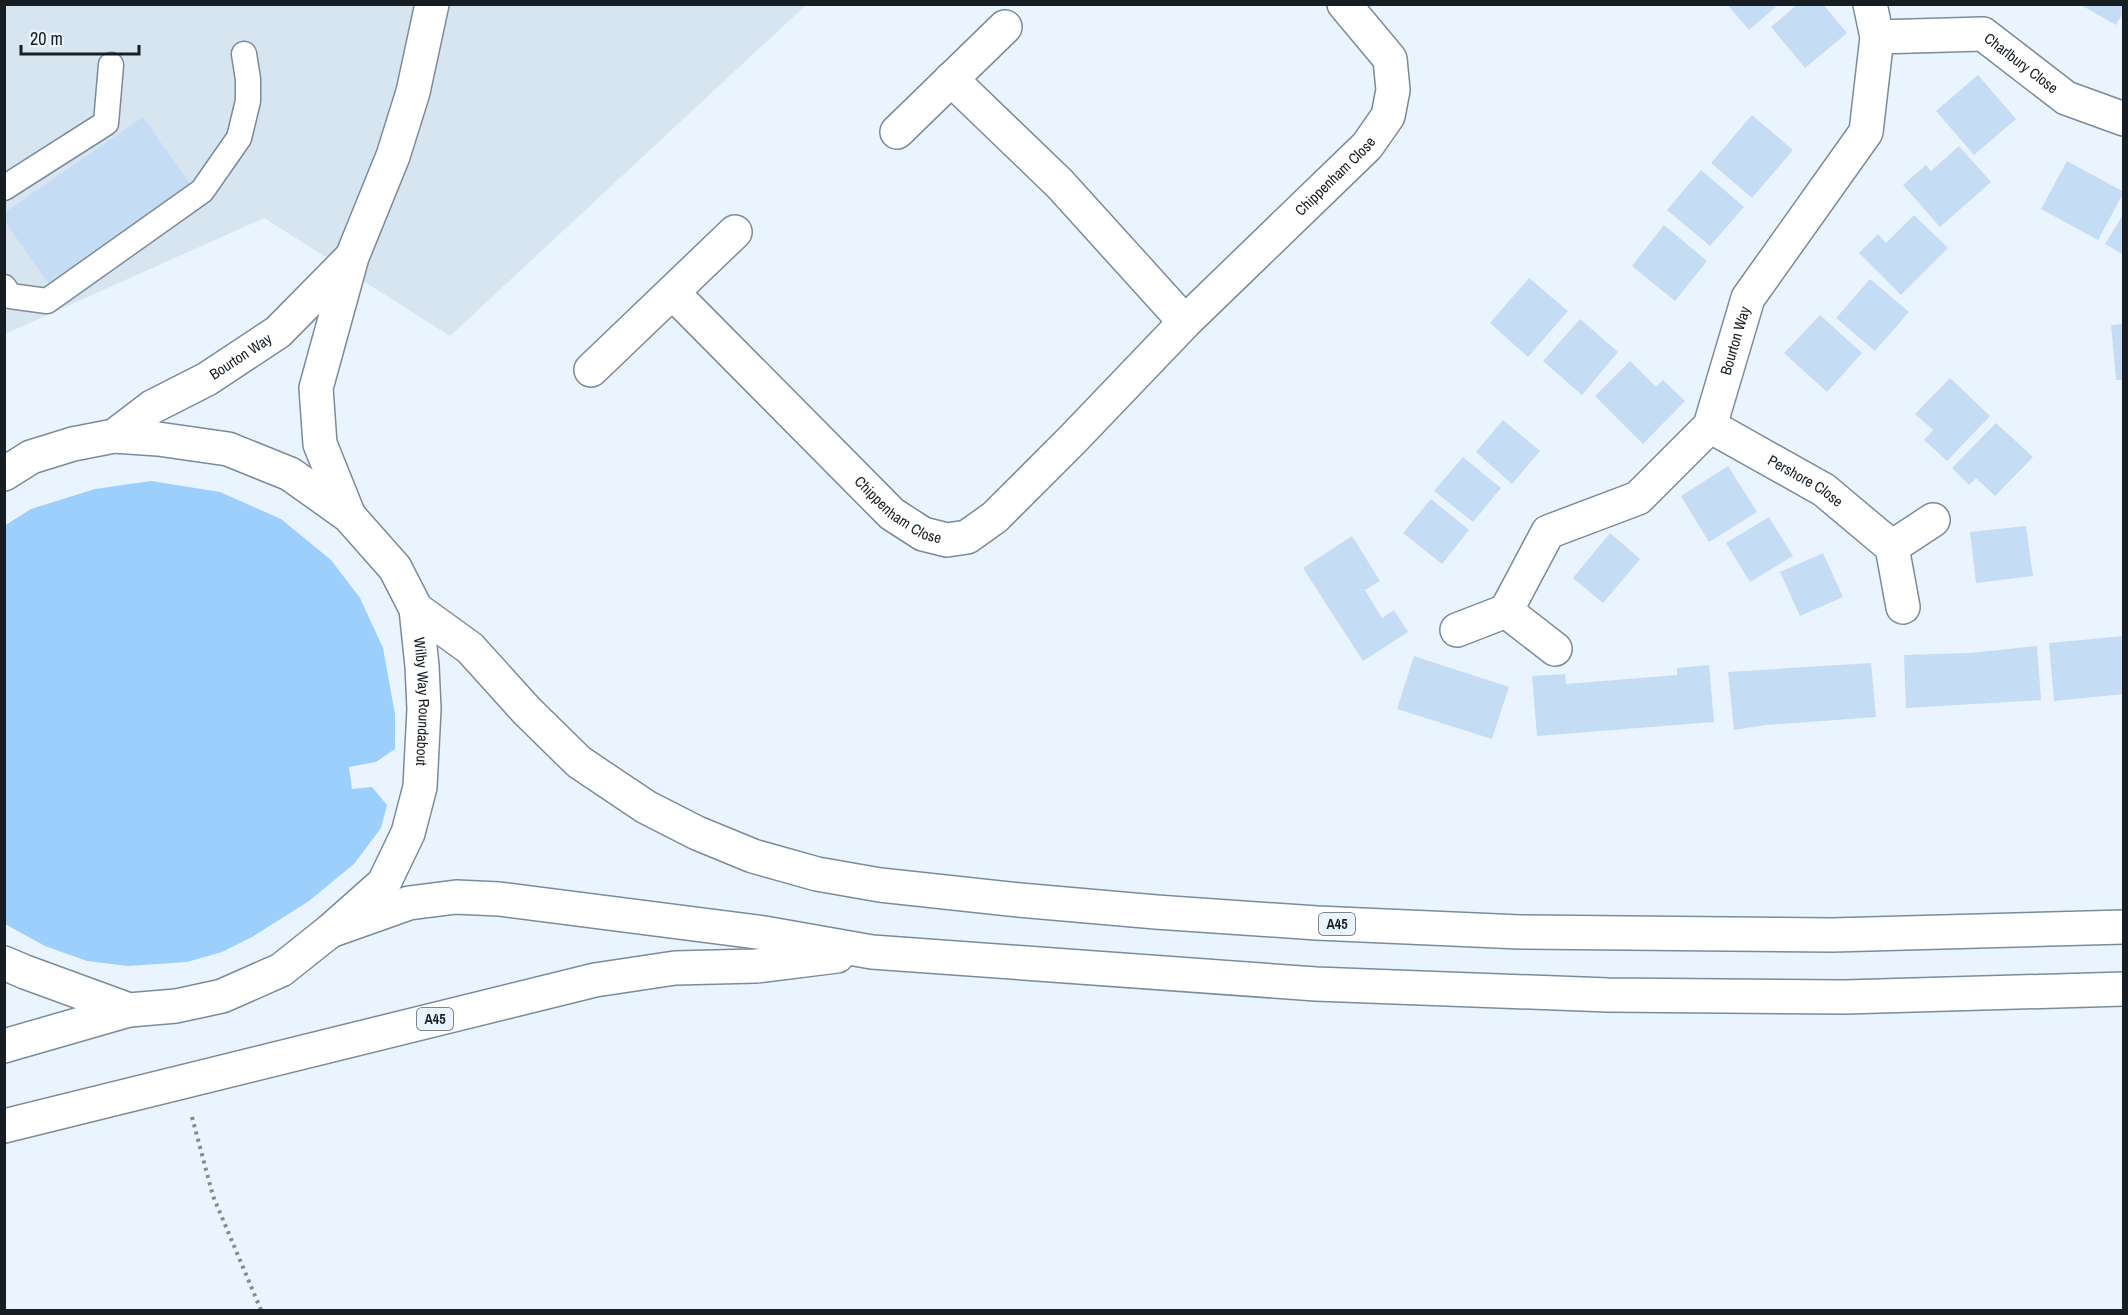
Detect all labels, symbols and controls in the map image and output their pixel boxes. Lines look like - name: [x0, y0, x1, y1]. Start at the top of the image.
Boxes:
- scale bar: [21, 18, 140, 56]
- text: 20 m: [30, 26, 63, 51]
- street label: Charlbury Close: [1980, 28, 2063, 98]
- street label: Chippenham Close: [1290, 132, 1380, 220]
- street label: Bourton Way: [1715, 303, 1755, 377]
- street label: Bourton Way: [205, 327, 276, 385]
- street label: Pershore Close: [1764, 449, 1848, 512]
- street label: Chippenham Close: [850, 471, 944, 548]
- street label: Wilby Way Roundabout: [409, 636, 435, 767]
- road number: A45: [1319, 913, 1355, 935]
- road number: A45: [417, 1008, 453, 1030]

